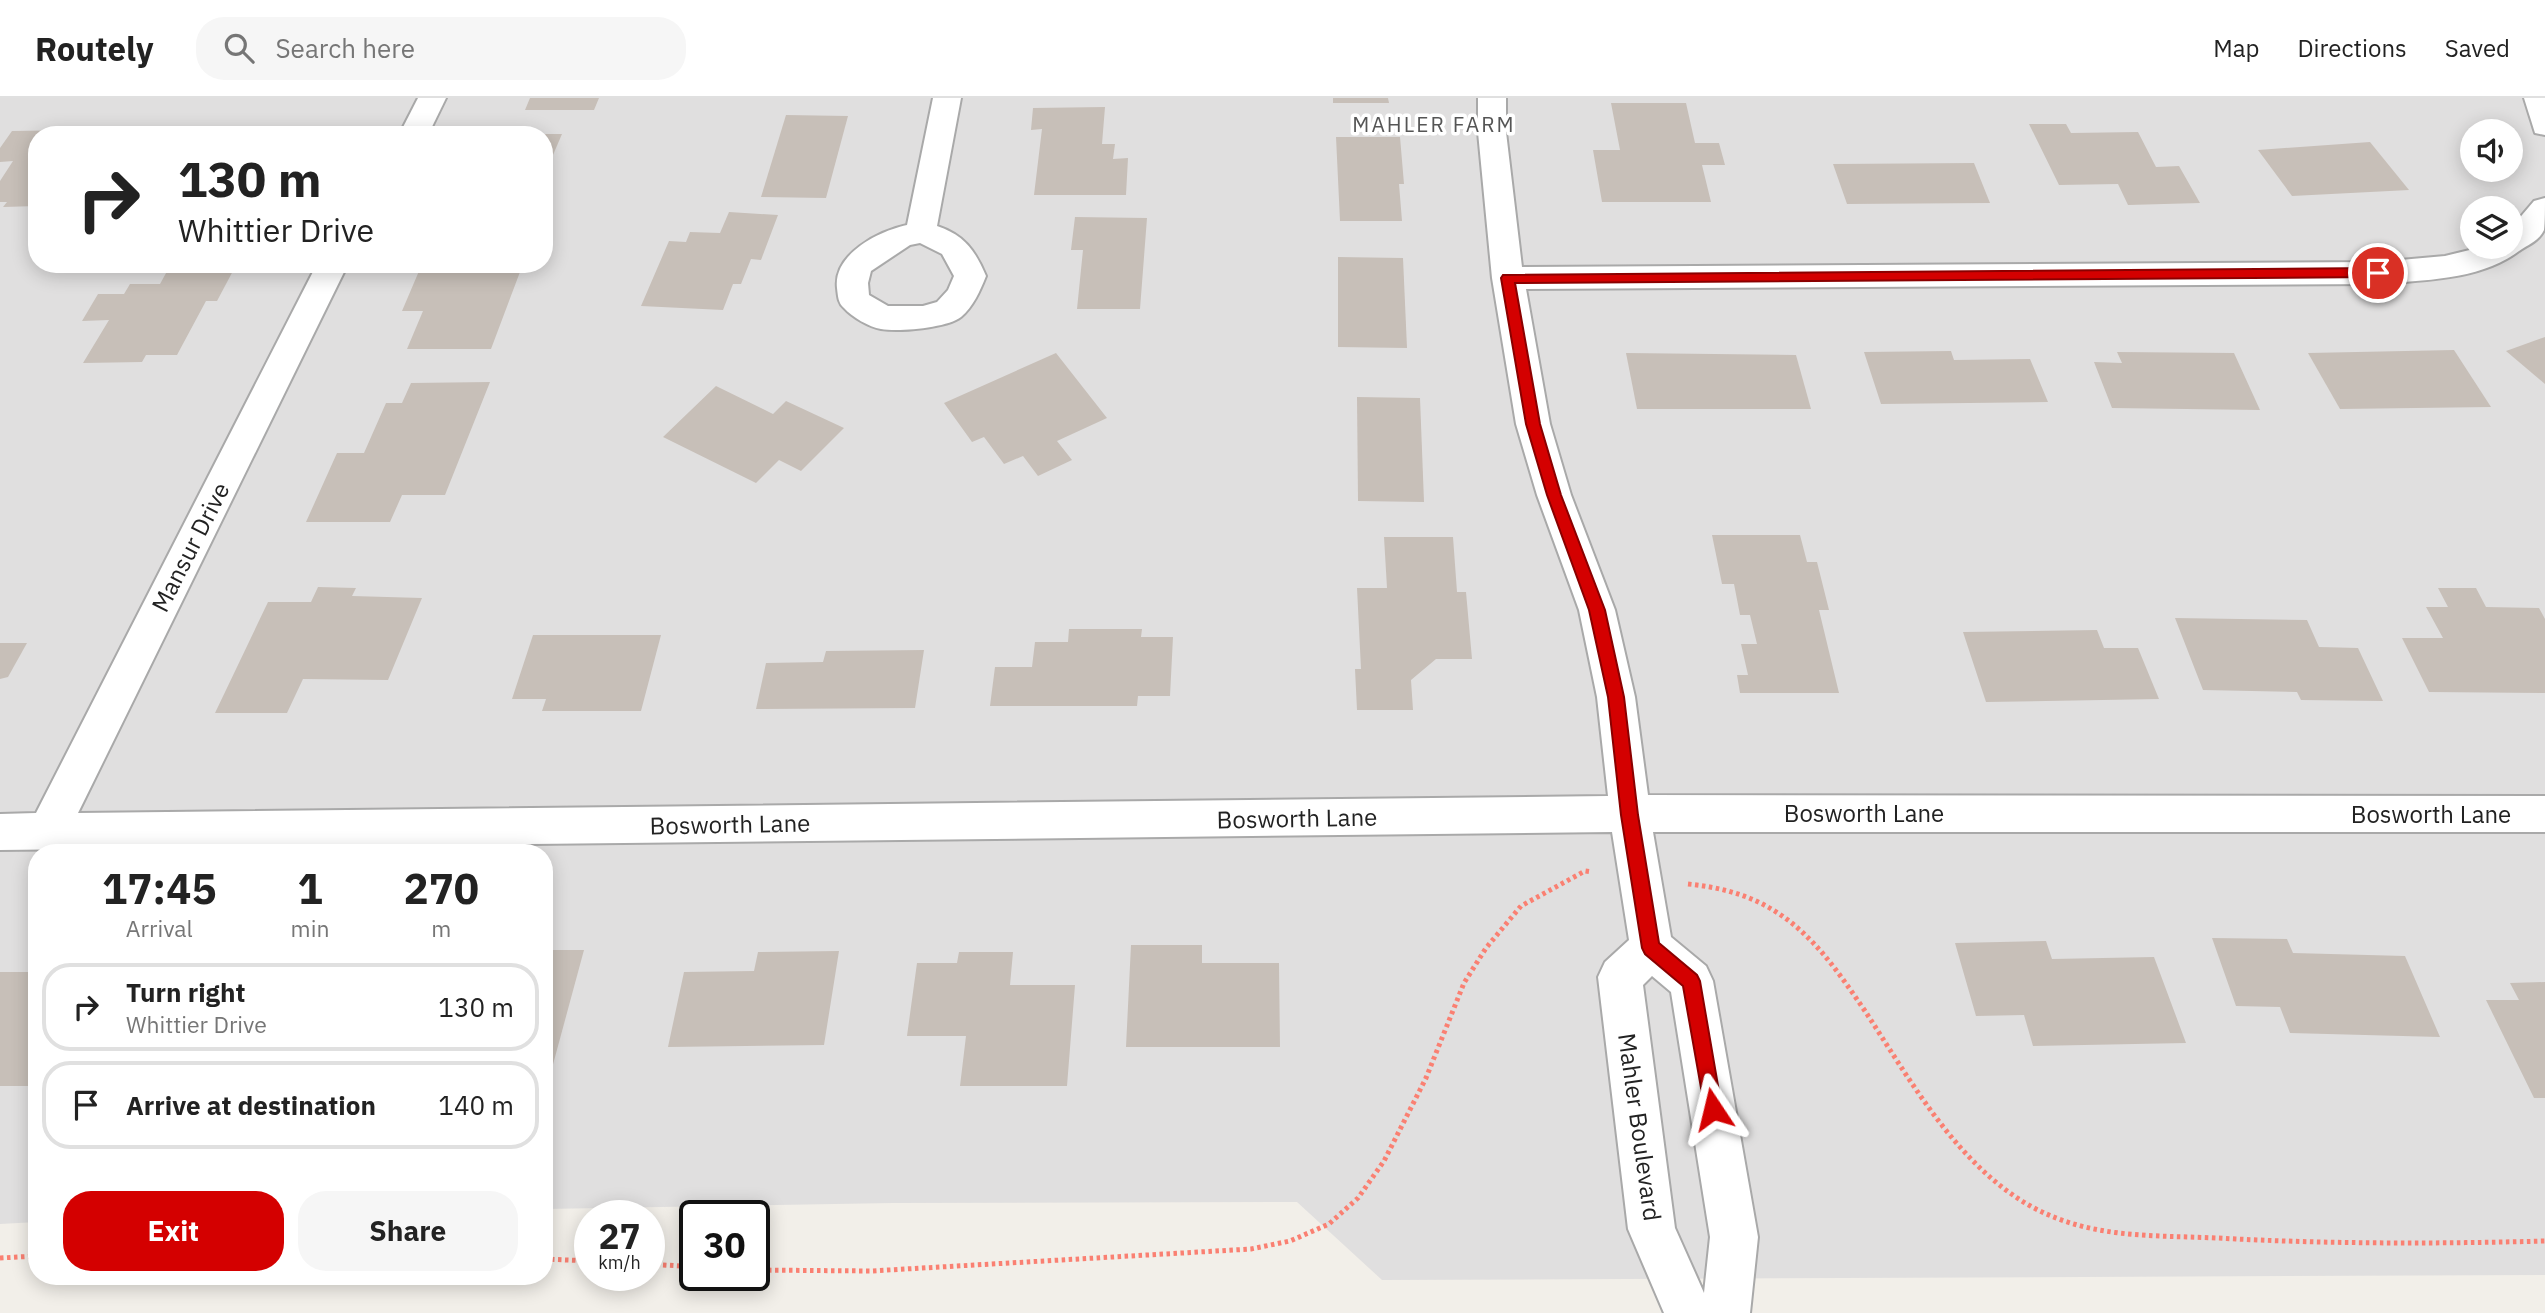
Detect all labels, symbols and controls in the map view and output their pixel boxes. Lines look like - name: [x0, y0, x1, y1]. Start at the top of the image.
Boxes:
- search box: [196, 17, 686, 80]
- text: Routely: [35, 27, 154, 70]
- icon: search: [220, 29, 258, 67]
- text: Search here: [276, 31, 415, 65]
- text: Map: [2213, 32, 2259, 64]
- text: Directions: [2297, 32, 2407, 64]
- text: Saved: [2445, 32, 2510, 64]
- district label: MAHLER FARM: [1352, 110, 1516, 138]
- map controls: [2460, 119, 2523, 259]
- button: sound: [2460, 119, 2523, 182]
- text: 130 m: [178, 147, 322, 210]
- icon: right: [63, 154, 154, 245]
- button: layers: [2460, 196, 2523, 259]
- text: Whittier Drive: [178, 209, 374, 251]
- pin: [2348, 243, 2408, 303]
- icon: arrive: [2359, 254, 2397, 292]
- street label: Mansur Drive: [144, 477, 236, 617]
- street label: Bosworth Lane: [1784, 797, 1944, 829]
- street label: Bosworth Lane: [2351, 798, 2511, 830]
- street label: Bosworth Lane: [1216, 801, 1378, 835]
- street label: Bosworth Lane: [649, 807, 811, 841]
- text: 17:45: [102, 861, 217, 916]
- text: 1: [297, 861, 323, 916]
- text: 270: [403, 861, 479, 916]
- text: Arrival: [126, 913, 193, 943]
- text: min: [291, 913, 329, 943]
- text: m: [431, 913, 451, 943]
- text: Turn right: [126, 975, 245, 1009]
- icon: right: [67, 988, 105, 1026]
- text: 130 m: [438, 990, 514, 1024]
- text: Whittier Drive: [126, 1009, 267, 1039]
- street label: Mahler Boulevard: [1611, 1031, 1669, 1223]
- position arrow: [1676, 1072, 1750, 1146]
- icon: arrive: [67, 1086, 105, 1124]
- text: Arrive at destination: [126, 1088, 376, 1122]
- text: 140 m: [438, 1088, 514, 1122]
- button: Exit: [63, 1191, 284, 1271]
- button: Share: [298, 1191, 518, 1271]
- speed limit sign: 30: [679, 1200, 770, 1291]
- text: 27: [598, 1213, 641, 1259]
- text: km/h: [598, 1251, 641, 1274]

